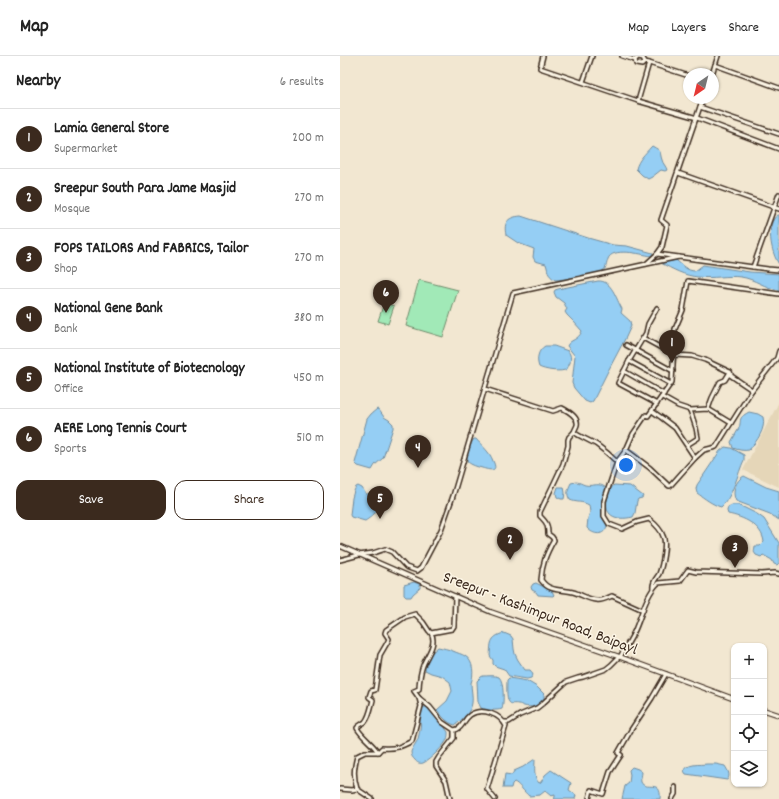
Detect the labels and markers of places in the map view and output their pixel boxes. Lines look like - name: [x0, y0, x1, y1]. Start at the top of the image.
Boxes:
- pin: 6: [373, 280, 399, 313]
- pin: 1: [659, 330, 685, 363]
- pin: 4: [405, 435, 431, 468]
- pin: 5: [367, 486, 393, 519]
- pin: 2: [497, 527, 523, 560]
- pin: 3: [722, 535, 748, 568]

